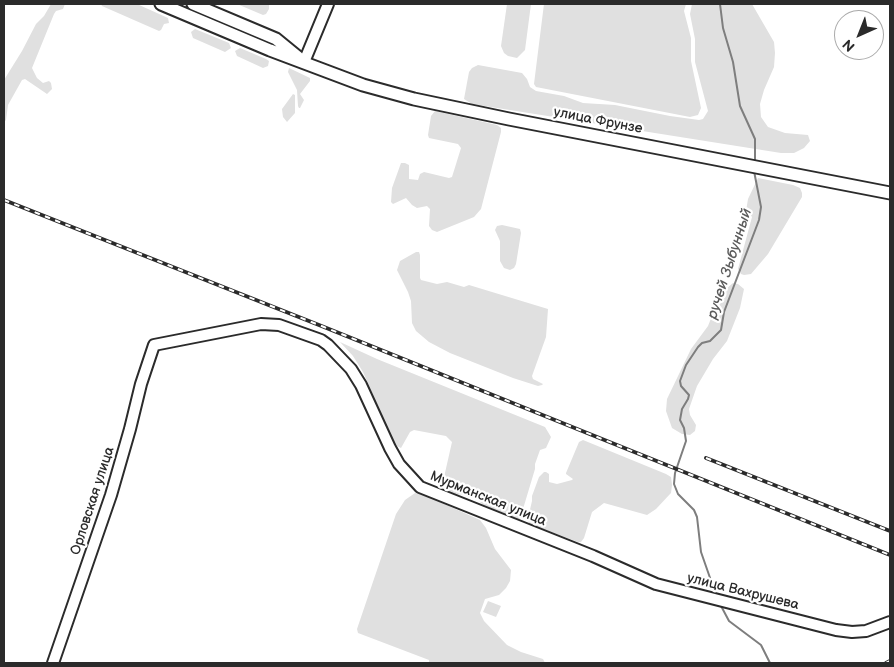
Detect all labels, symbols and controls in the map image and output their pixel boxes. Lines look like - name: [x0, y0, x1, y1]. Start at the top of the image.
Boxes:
- north arrow: [834, 10, 884, 60]
- text: N: [839, 36, 859, 55]
- street label: улица Фрунзе: [552, 104, 644, 138]
- water label: ручей Зыбунный: [704, 206, 756, 322]
- street label: Орловская улица: [68, 445, 118, 557]
- street label: Мурманская улица: [427, 468, 549, 530]
- street label: улица Вахрушева: [685, 570, 801, 614]

